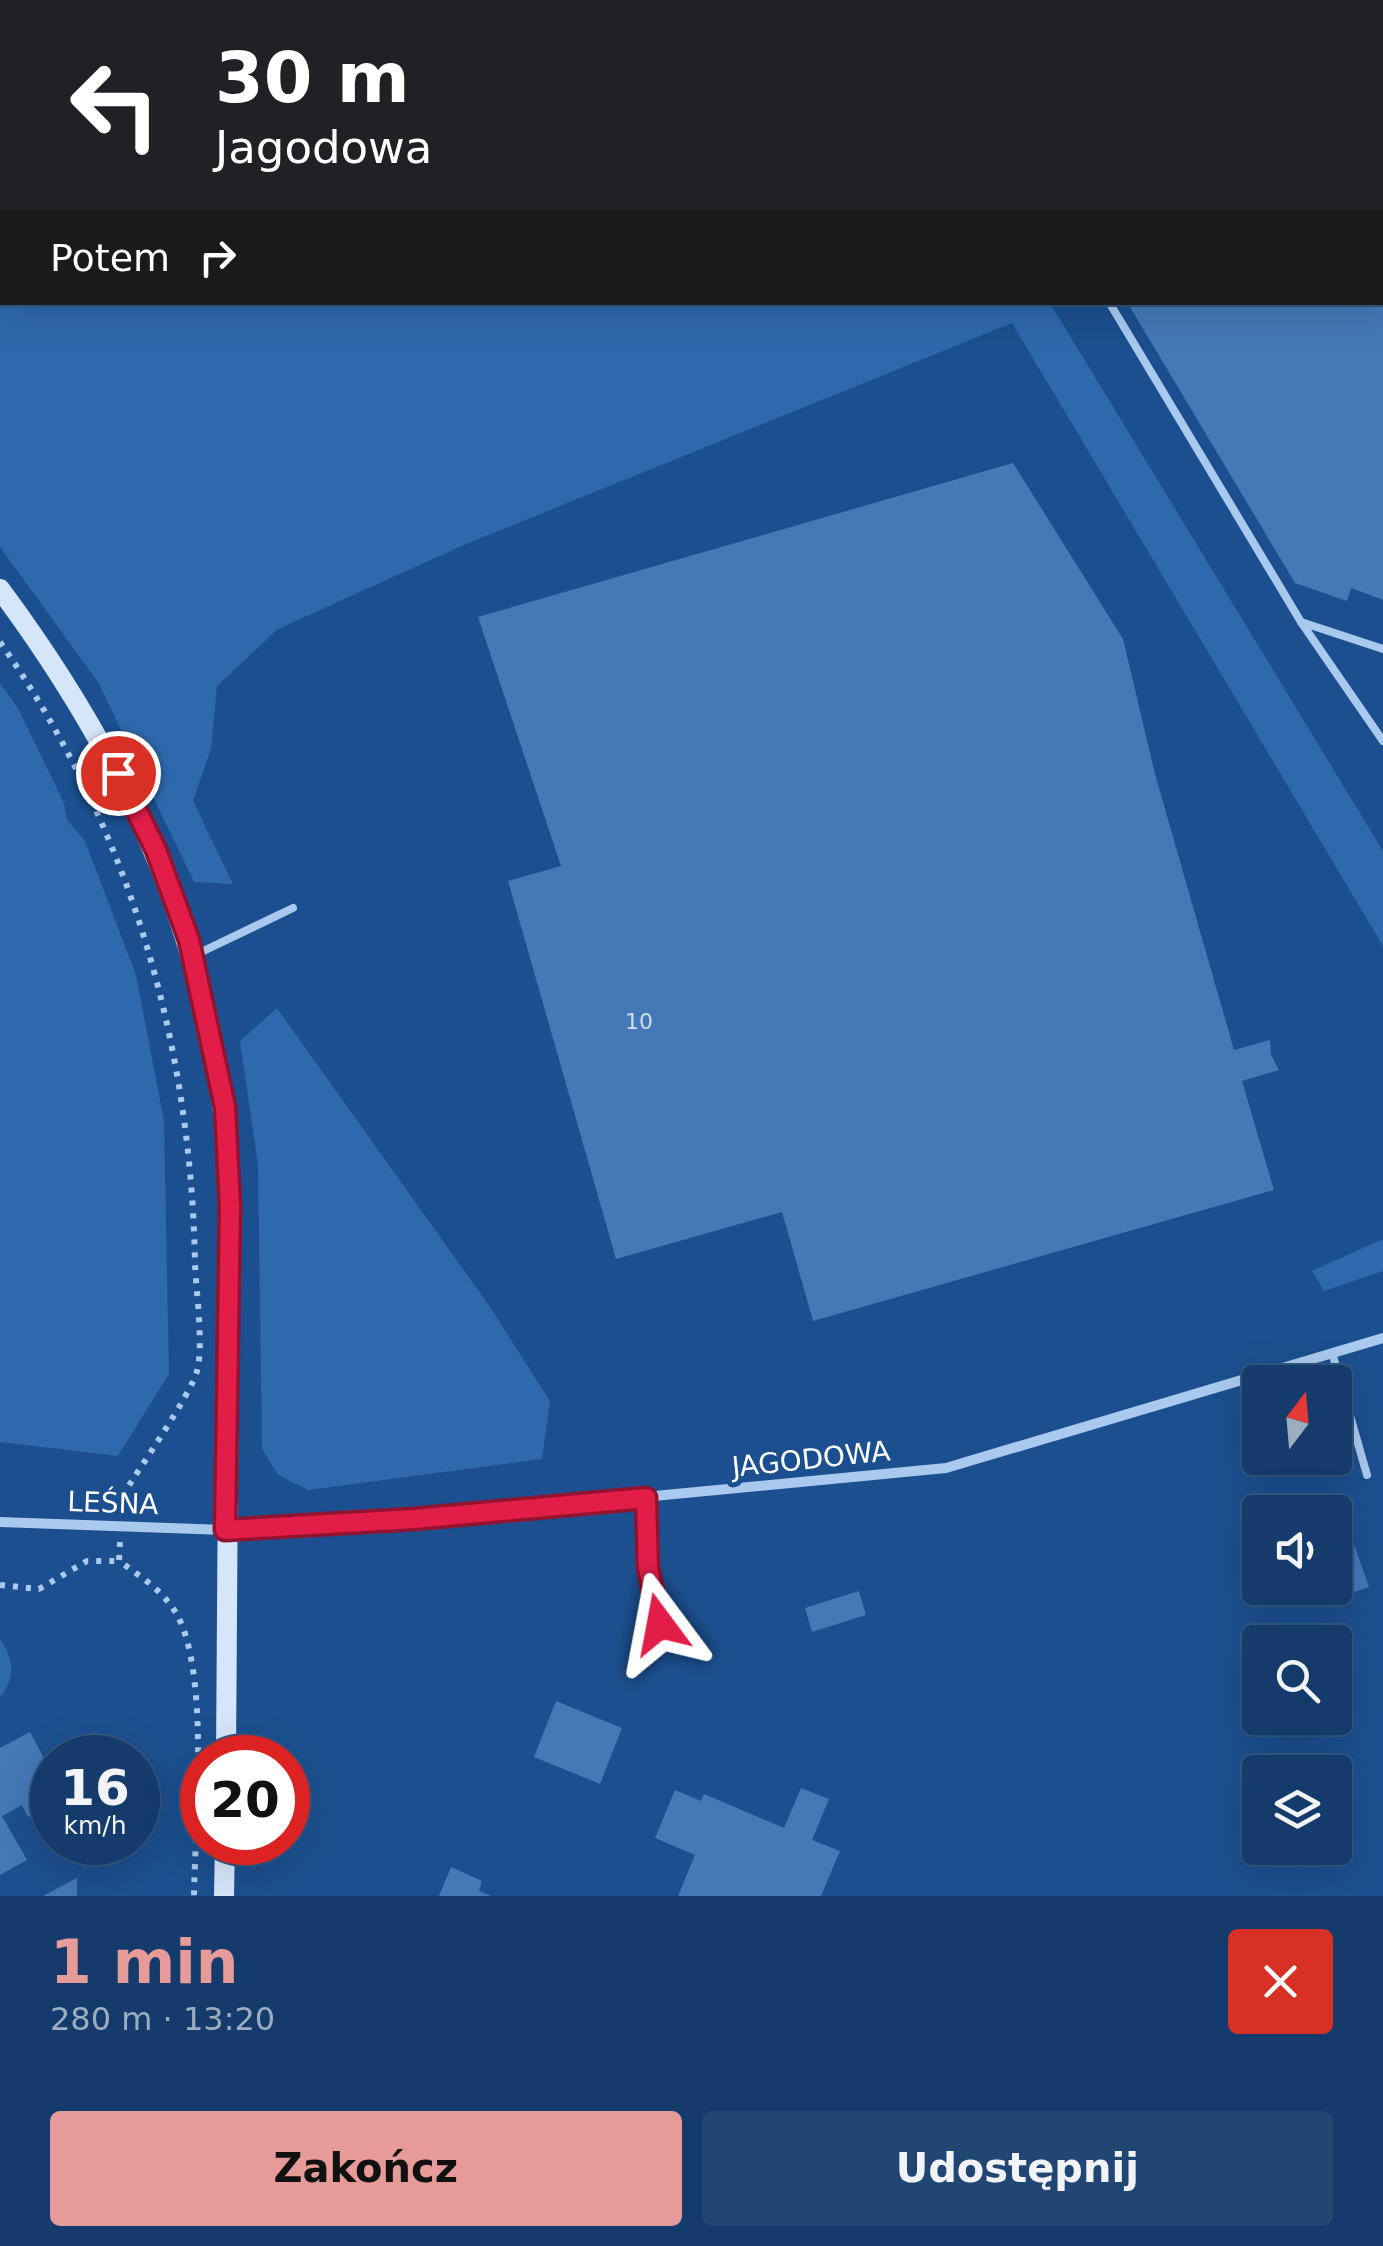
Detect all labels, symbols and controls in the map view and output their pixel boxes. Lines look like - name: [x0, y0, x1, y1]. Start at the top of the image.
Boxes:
- text: 30 m: [215, 37, 410, 119]
- icon: left: [50, 40, 180, 170]
- text: Jagodowa: [215, 121, 432, 174]
- icon: right: [190, 230, 245, 285]
- text: Potem: [50, 236, 170, 280]
- pin: [76, 731, 161, 816]
- icon: arrive: [91, 746, 146, 801]
- house number: 10: [625, 1009, 653, 1034]
- north arrow: [1242, 1365, 1352, 1475]
- map controls: [1242, 1365, 1352, 1865]
- street label: JAGODOWA: [728, 1434, 892, 1484]
- street label: LEŚNA: [67, 1484, 159, 1521]
- button: sound: [1242, 1495, 1352, 1605]
- position arrow: [608, 1572, 712, 1676]
- button: search: [1242, 1625, 1352, 1735]
- speed limit sign: 20: [180, 1735, 310, 1865]
- button: layers: [1242, 1755, 1352, 1865]
- text: 16: [60, 1759, 130, 1817]
- text: km/h: [63, 1811, 127, 1840]
- text: 1 min: [50, 1927, 238, 1997]
- button: close: [1228, 1929, 1333, 2034]
- text: 280 m · 13:20: [50, 2000, 275, 2038]
- button: Zakończ: [50, 2111, 682, 2226]
- button: Udostępnij: [702, 2111, 1333, 2226]

